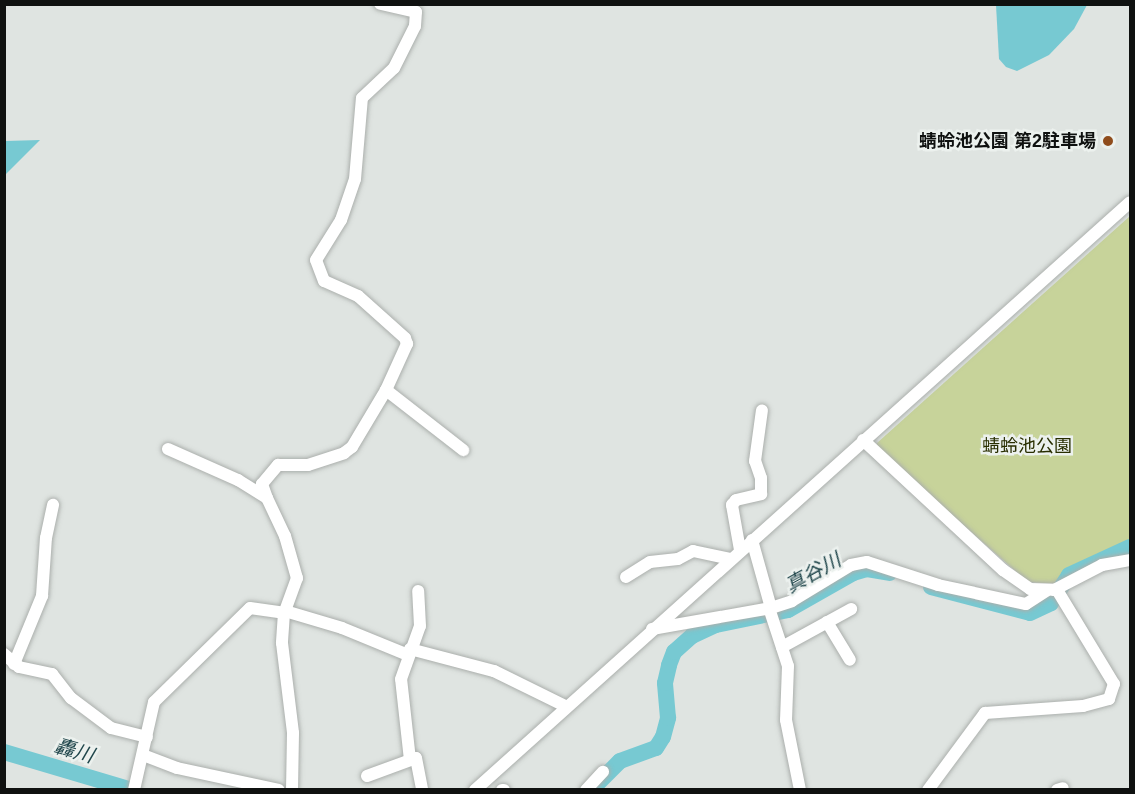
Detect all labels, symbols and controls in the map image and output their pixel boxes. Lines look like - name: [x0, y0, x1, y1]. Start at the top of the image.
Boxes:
- place label: 蜻蛉池公園 第2駐車場: [919, 130, 1096, 152]
- marker: 蜻蛉池公園 第2駐車場: [1101, 134, 1115, 148]
- park label: 蜻蛉池公園: [982, 435, 1072, 457]
- water label: 真谷川: [781, 548, 845, 598]
- water label: 轟川: [51, 734, 97, 768]

